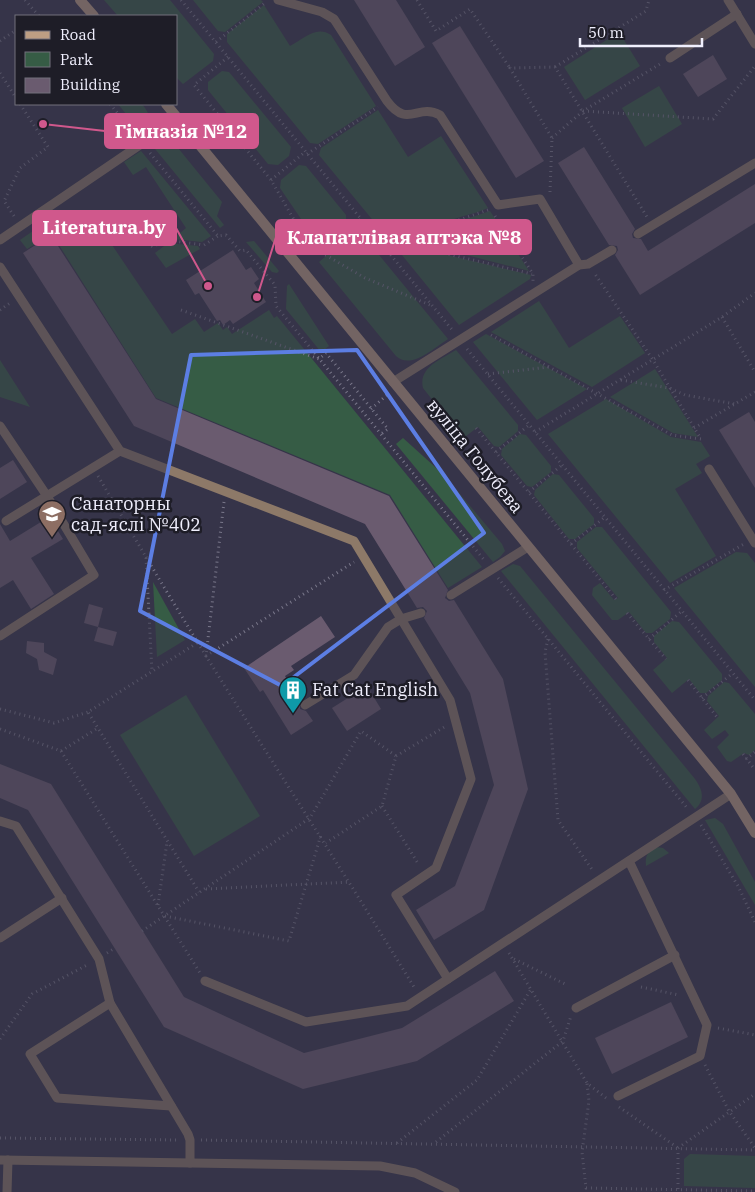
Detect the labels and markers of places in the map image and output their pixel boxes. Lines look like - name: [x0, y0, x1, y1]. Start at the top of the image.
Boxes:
- callout: Гімназія №12: [105, 114, 258, 148]
- callout: Literatura.by: [33, 211, 176, 245]
- callout: Клапатлівая аптэка №8: [276, 220, 531, 254]
- place label: Санаторны сад-яслі №402: [71, 492, 201, 536]
- school or university icon: Санаторны сад-яслі №402: [37, 499, 67, 538]
- building icon: Fat Cat English: [278, 675, 308, 714]
- place label: Fat Cat English: [312, 678, 438, 701]

